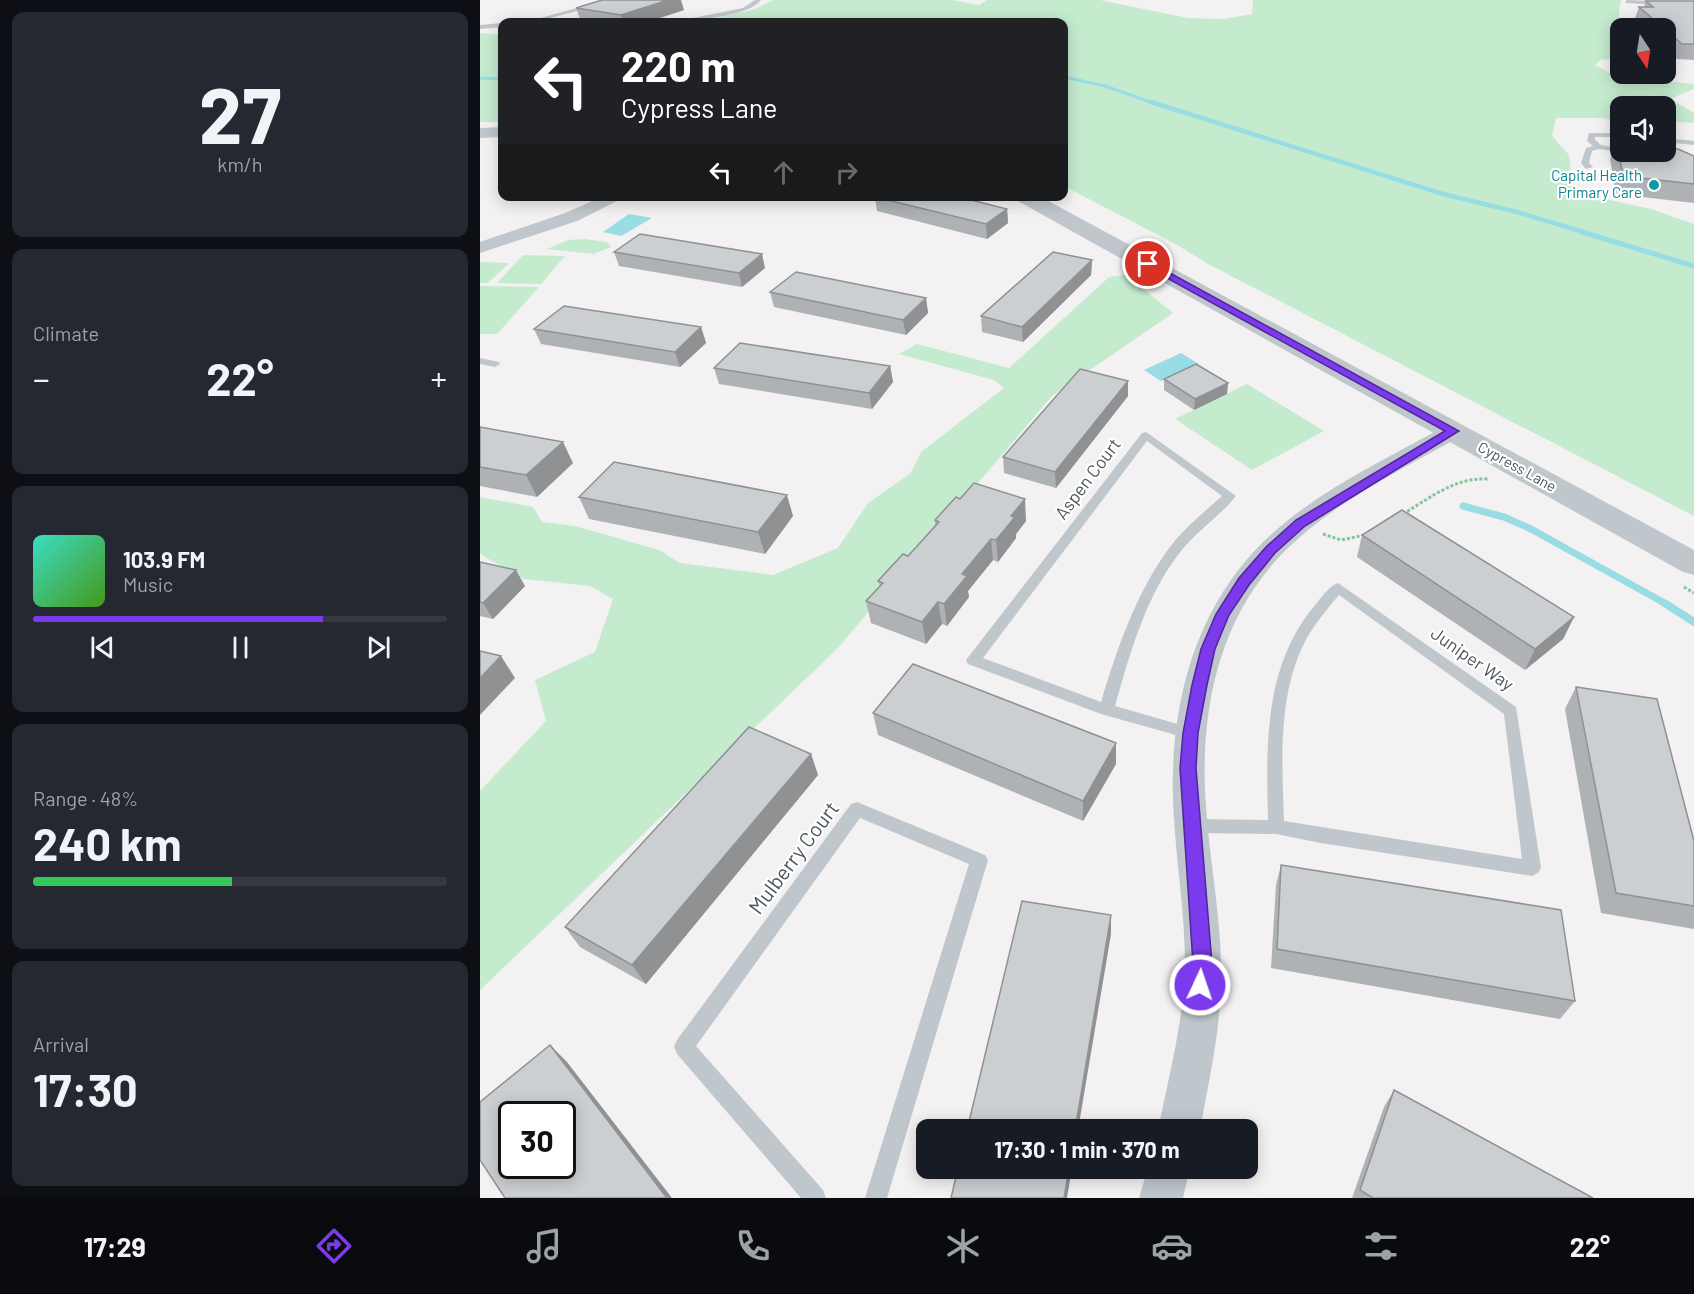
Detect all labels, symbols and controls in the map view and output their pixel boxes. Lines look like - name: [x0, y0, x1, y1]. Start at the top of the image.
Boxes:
- north arrow: [1610, 18, 1676, 84]
- map controls: [1610, 18, 1676, 162]
- text: 220 m: [621, 40, 735, 90]
- icon: left: [522, 42, 600, 120]
- text: 27: [199, 66, 281, 160]
- text: Cypress Lane: [621, 91, 777, 123]
- button: sound: [1610, 96, 1676, 162]
- text: km/h: [217, 152, 263, 176]
- icon: left: [704, 156, 737, 189]
- icon: ahead: [767, 156, 800, 189]
- icon: right: [830, 156, 863, 189]
- place label: Capital Health Primary Care: [1551, 166, 1642, 201]
- marker: Capital Health Primary Care: [1647, 178, 1661, 192]
- pin: [1122, 238, 1173, 289]
- icon: arrive: [1131, 247, 1164, 280]
- text: Climate: [33, 321, 99, 345]
- text: 22°: [206, 351, 274, 405]
- text: −: [33, 358, 50, 398]
- text: +: [430, 358, 447, 398]
- street label: Aspen Court: [1050, 433, 1125, 523]
- street label: Cypress Lane: [1475, 437, 1560, 495]
- text: 103.9 FM: [123, 546, 205, 572]
- text: Music: [123, 572, 173, 596]
- street label: Juniper Way: [1427, 622, 1518, 695]
- icon: previous: [86, 631, 119, 664]
- icon: pause: [224, 631, 257, 664]
- icon: next: [362, 631, 395, 664]
- text: Range · 48%: [33, 786, 138, 810]
- street label: Mulberry Court: [742, 796, 843, 918]
- text: 240 km: [33, 816, 182, 870]
- position arrow: [1168, 953, 1232, 1017]
- text: Arrival: [33, 1032, 89, 1056]
- text: 17:30: [33, 1062, 138, 1116]
- speed limit sign: 30: [498, 1101, 576, 1179]
- text: 17:30 · 1 min · 370 m: [994, 1136, 1180, 1162]
- icon: directions: [313, 1225, 355, 1267]
- icon: music: [523, 1225, 565, 1267]
- icon: phone: [732, 1225, 774, 1267]
- icon: climate: [942, 1225, 984, 1267]
- icon: car: [1151, 1225, 1193, 1267]
- icon: filters: [1360, 1225, 1402, 1267]
- text: 17:29: [84, 1230, 146, 1262]
- text: 22°: [1570, 1230, 1610, 1262]

